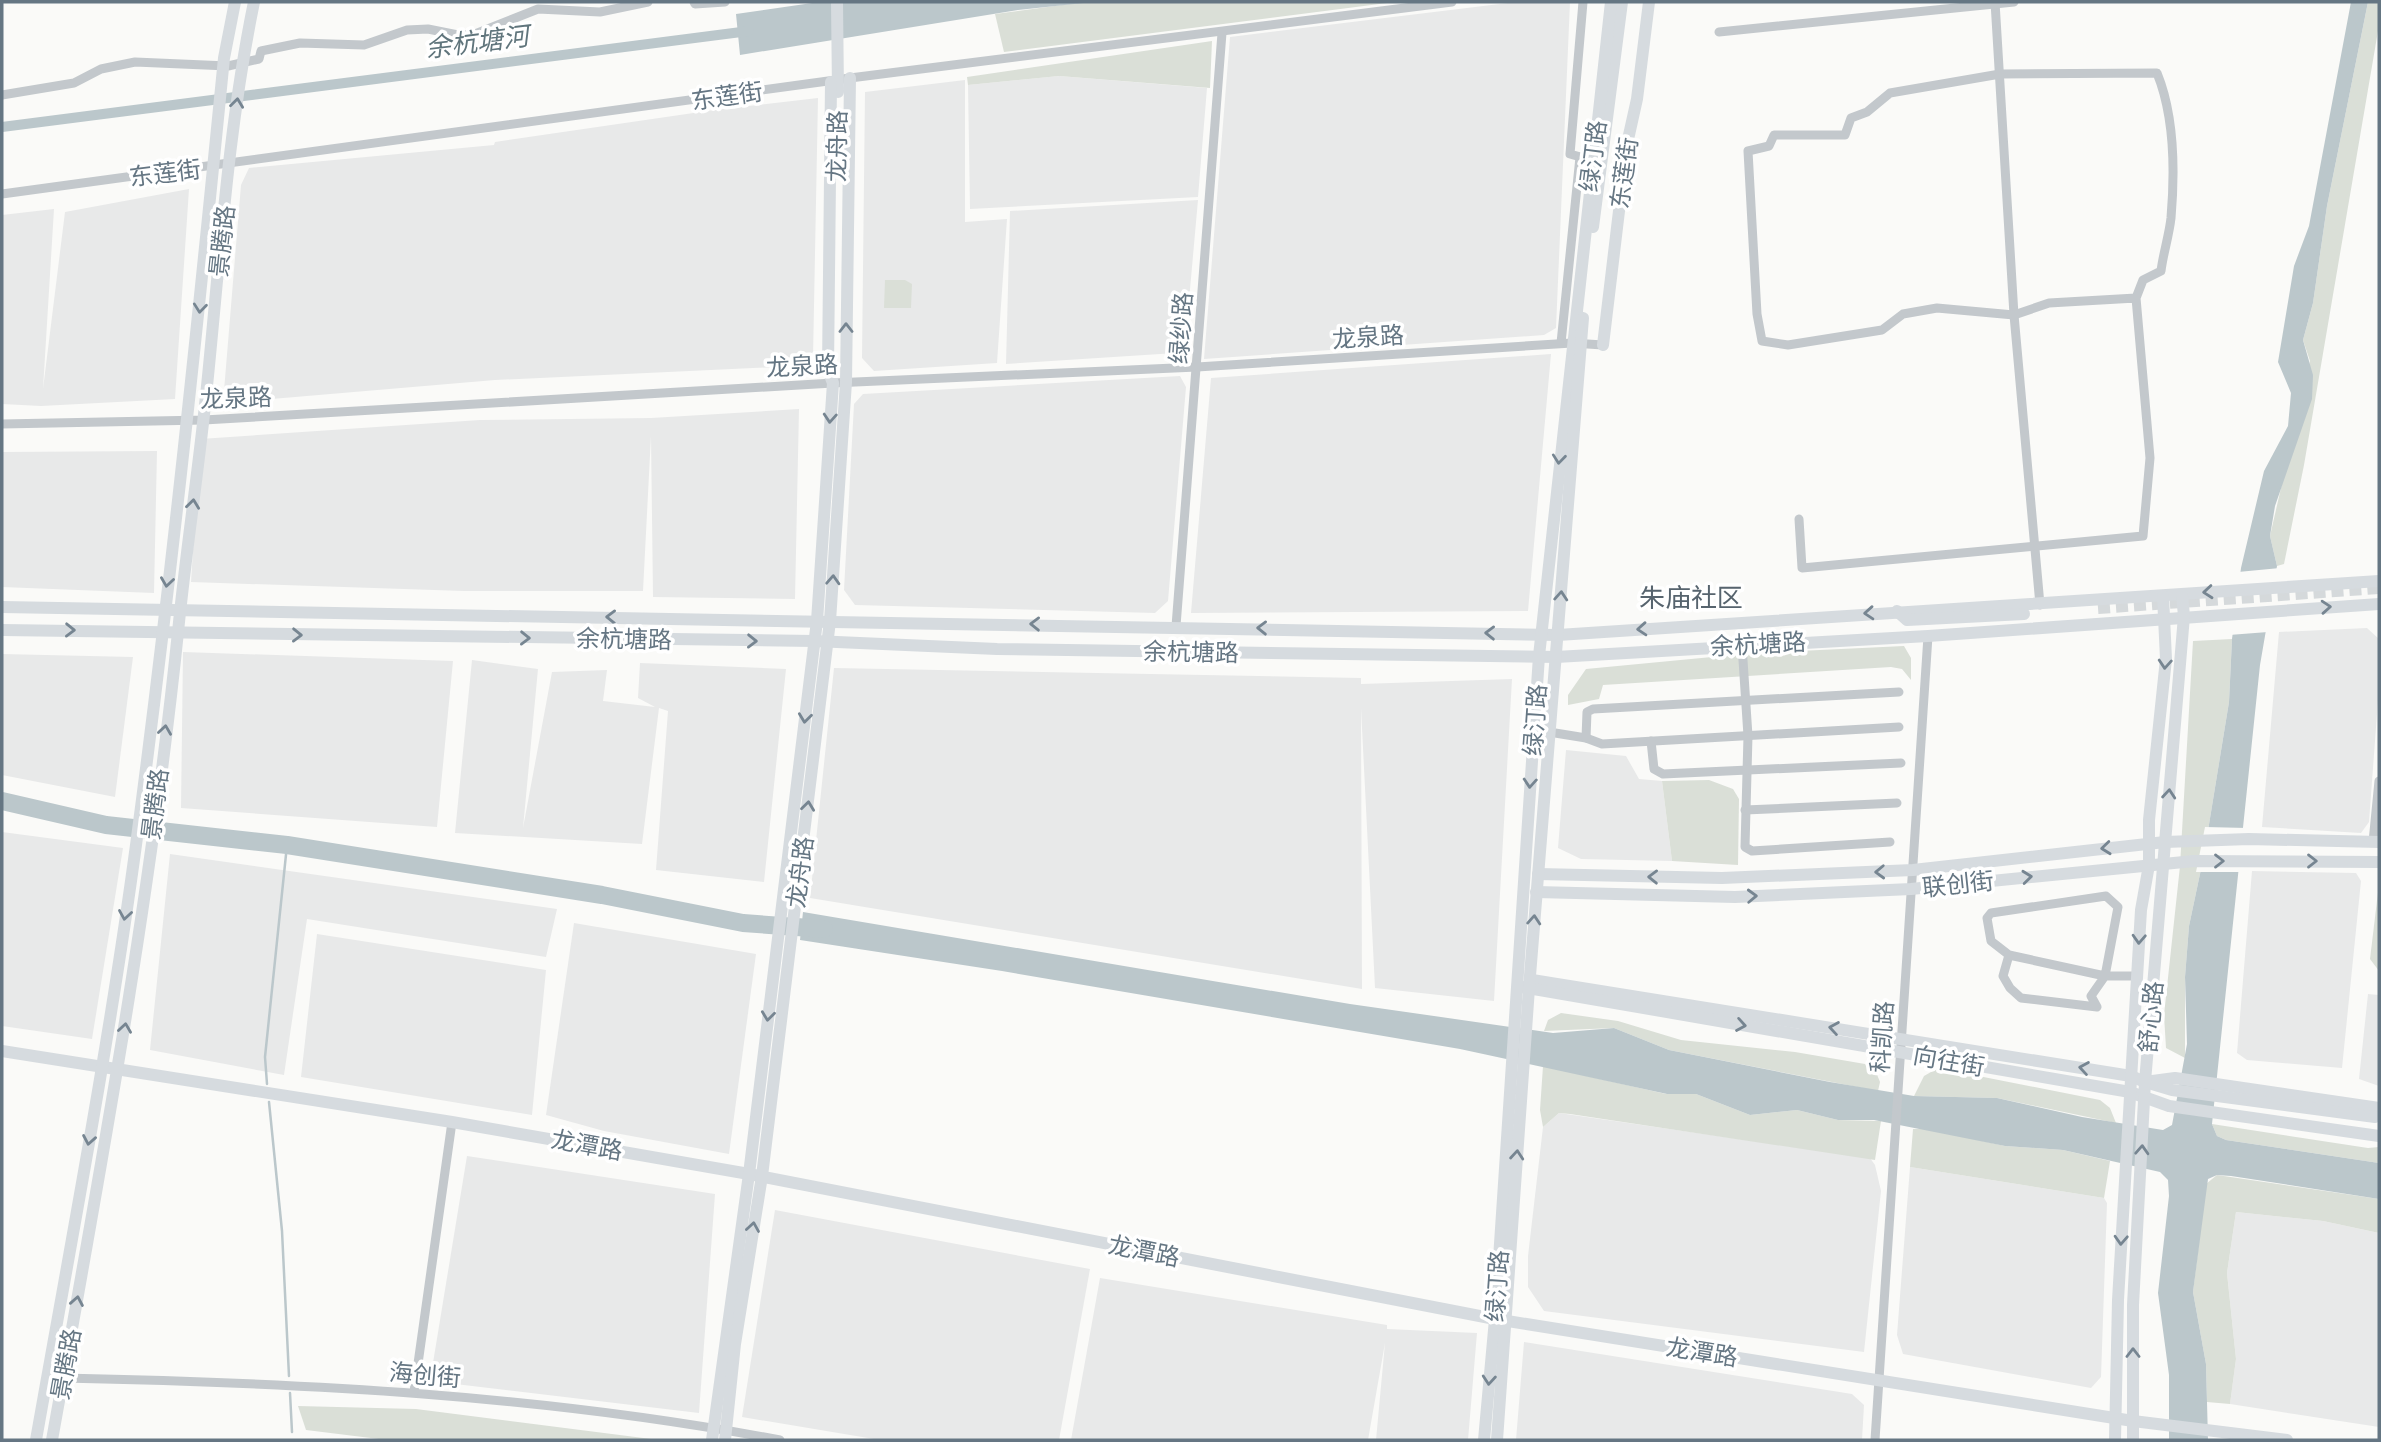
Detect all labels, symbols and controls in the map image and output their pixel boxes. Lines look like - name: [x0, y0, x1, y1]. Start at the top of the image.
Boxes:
- water label: 余杭塘河: [423, 19, 536, 64]
- street label: 东莲街: [689, 77, 765, 115]
- one-way arrow: [230, 97, 245, 108]
- street label: 龙舟路: [822, 110, 852, 182]
- street label: 绿汀路: [1574, 119, 1612, 193]
- street label: 东莲街: [1605, 135, 1643, 211]
- street label: 东莲街: [128, 154, 202, 192]
- street label: 景腾路: [204, 204, 240, 278]
- street label: 绿纱路: [1164, 291, 1198, 365]
- one-way arrow: [193, 302, 208, 313]
- street label: 龙泉路: [1331, 320, 1405, 354]
- one-way arrow: [838, 323, 854, 333]
- street label: 龙泉路: [765, 350, 839, 382]
- street label: 龙泉路: [200, 382, 272, 414]
- one-way arrow: [823, 413, 838, 424]
- one-way arrow: [1552, 453, 1567, 465]
- one-way arrow: [185, 498, 200, 510]
- one-way arrow: [825, 574, 840, 585]
- one-way arrow: [159, 576, 174, 588]
- district label: 朱庙社区: [1639, 582, 1743, 614]
- one-way arrow: [2202, 584, 2213, 599]
- one-way arrow: [1553, 590, 1568, 601]
- one-way arrow: [2321, 600, 2332, 615]
- one-way arrow: [1863, 605, 1874, 620]
- one-way arrow: [606, 609, 616, 625]
- one-way arrow: [1029, 616, 1040, 632]
- one-way arrow: [1257, 620, 1267, 636]
- one-way arrow: [1636, 621, 1647, 636]
- one-way arrow: [65, 622, 76, 638]
- street label: 余杭塘路: [576, 624, 672, 654]
- one-way arrow: [1484, 626, 1495, 641]
- one-way arrow: [292, 627, 303, 642]
- street label: 余杭塘路: [1709, 627, 1807, 661]
- one-way arrow: [520, 631, 531, 646]
- one-way arrow: [747, 633, 758, 648]
- street label: 余杭塘路: [1143, 637, 1239, 667]
- one-way arrow: [2157, 659, 2172, 670]
- street label: 绿汀路: [1518, 683, 1552, 757]
- one-way arrow: [797, 712, 812, 724]
- one-way arrow: [157, 724, 172, 735]
- street label: 景腾路: [136, 767, 174, 841]
- one-way arrow: [1523, 778, 1538, 789]
- one-way arrow: [2161, 788, 2176, 799]
- one-way arrow: [800, 800, 815, 812]
- street label: 龙舟路: [781, 835, 819, 909]
- one-way arrow: [2100, 841, 2112, 856]
- one-way arrow: [2214, 853, 2225, 869]
- one-way arrow: [2307, 853, 2317, 869]
- one-way arrow: [1874, 864, 1885, 879]
- street label: 联创街: [1921, 866, 1995, 902]
- one-way arrow: [1647, 869, 1658, 884]
- one-way arrow: [2021, 870, 2033, 885]
- one-way arrow: [1746, 889, 1757, 904]
- one-way arrow: [118, 909, 133, 921]
- one-way arrow: [1526, 914, 1541, 925]
- one-way arrow: [2132, 934, 2147, 945]
- street label: 舒心路: [2133, 980, 2169, 1054]
- street label: 科凯路: [1865, 1000, 1899, 1074]
- one-way arrow: [761, 1010, 776, 1022]
- one-way arrow: [1735, 1017, 1747, 1032]
- one-way arrow: [1828, 1021, 1840, 1036]
- one-way arrow: [117, 1022, 132, 1034]
- street label: 向往街: [1911, 1040, 1987, 1082]
- one-way arrow: [2078, 1061, 2090, 1076]
- street label: 龙潭路: [549, 1124, 625, 1166]
- one-way arrow: [82, 1134, 97, 1146]
- one-way arrow: [2134, 1144, 2149, 1155]
- one-way arrow: [1509, 1149, 1524, 1160]
- one-way arrow: [745, 1221, 760, 1233]
- street label: 龙潭路: [1106, 1230, 1182, 1272]
- one-way arrow: [2114, 1234, 2129, 1245]
- street label: 绿汀路: [1480, 1249, 1514, 1323]
- one-way arrow: [69, 1295, 84, 1307]
- street label: 景腾路: [45, 1326, 87, 1402]
- street label: 龙潭路: [1664, 1332, 1740, 1372]
- one-way arrow: [2125, 1347, 2141, 1357]
- street label: 海创街: [388, 1357, 462, 1393]
- one-way arrow: [1482, 1374, 1497, 1385]

